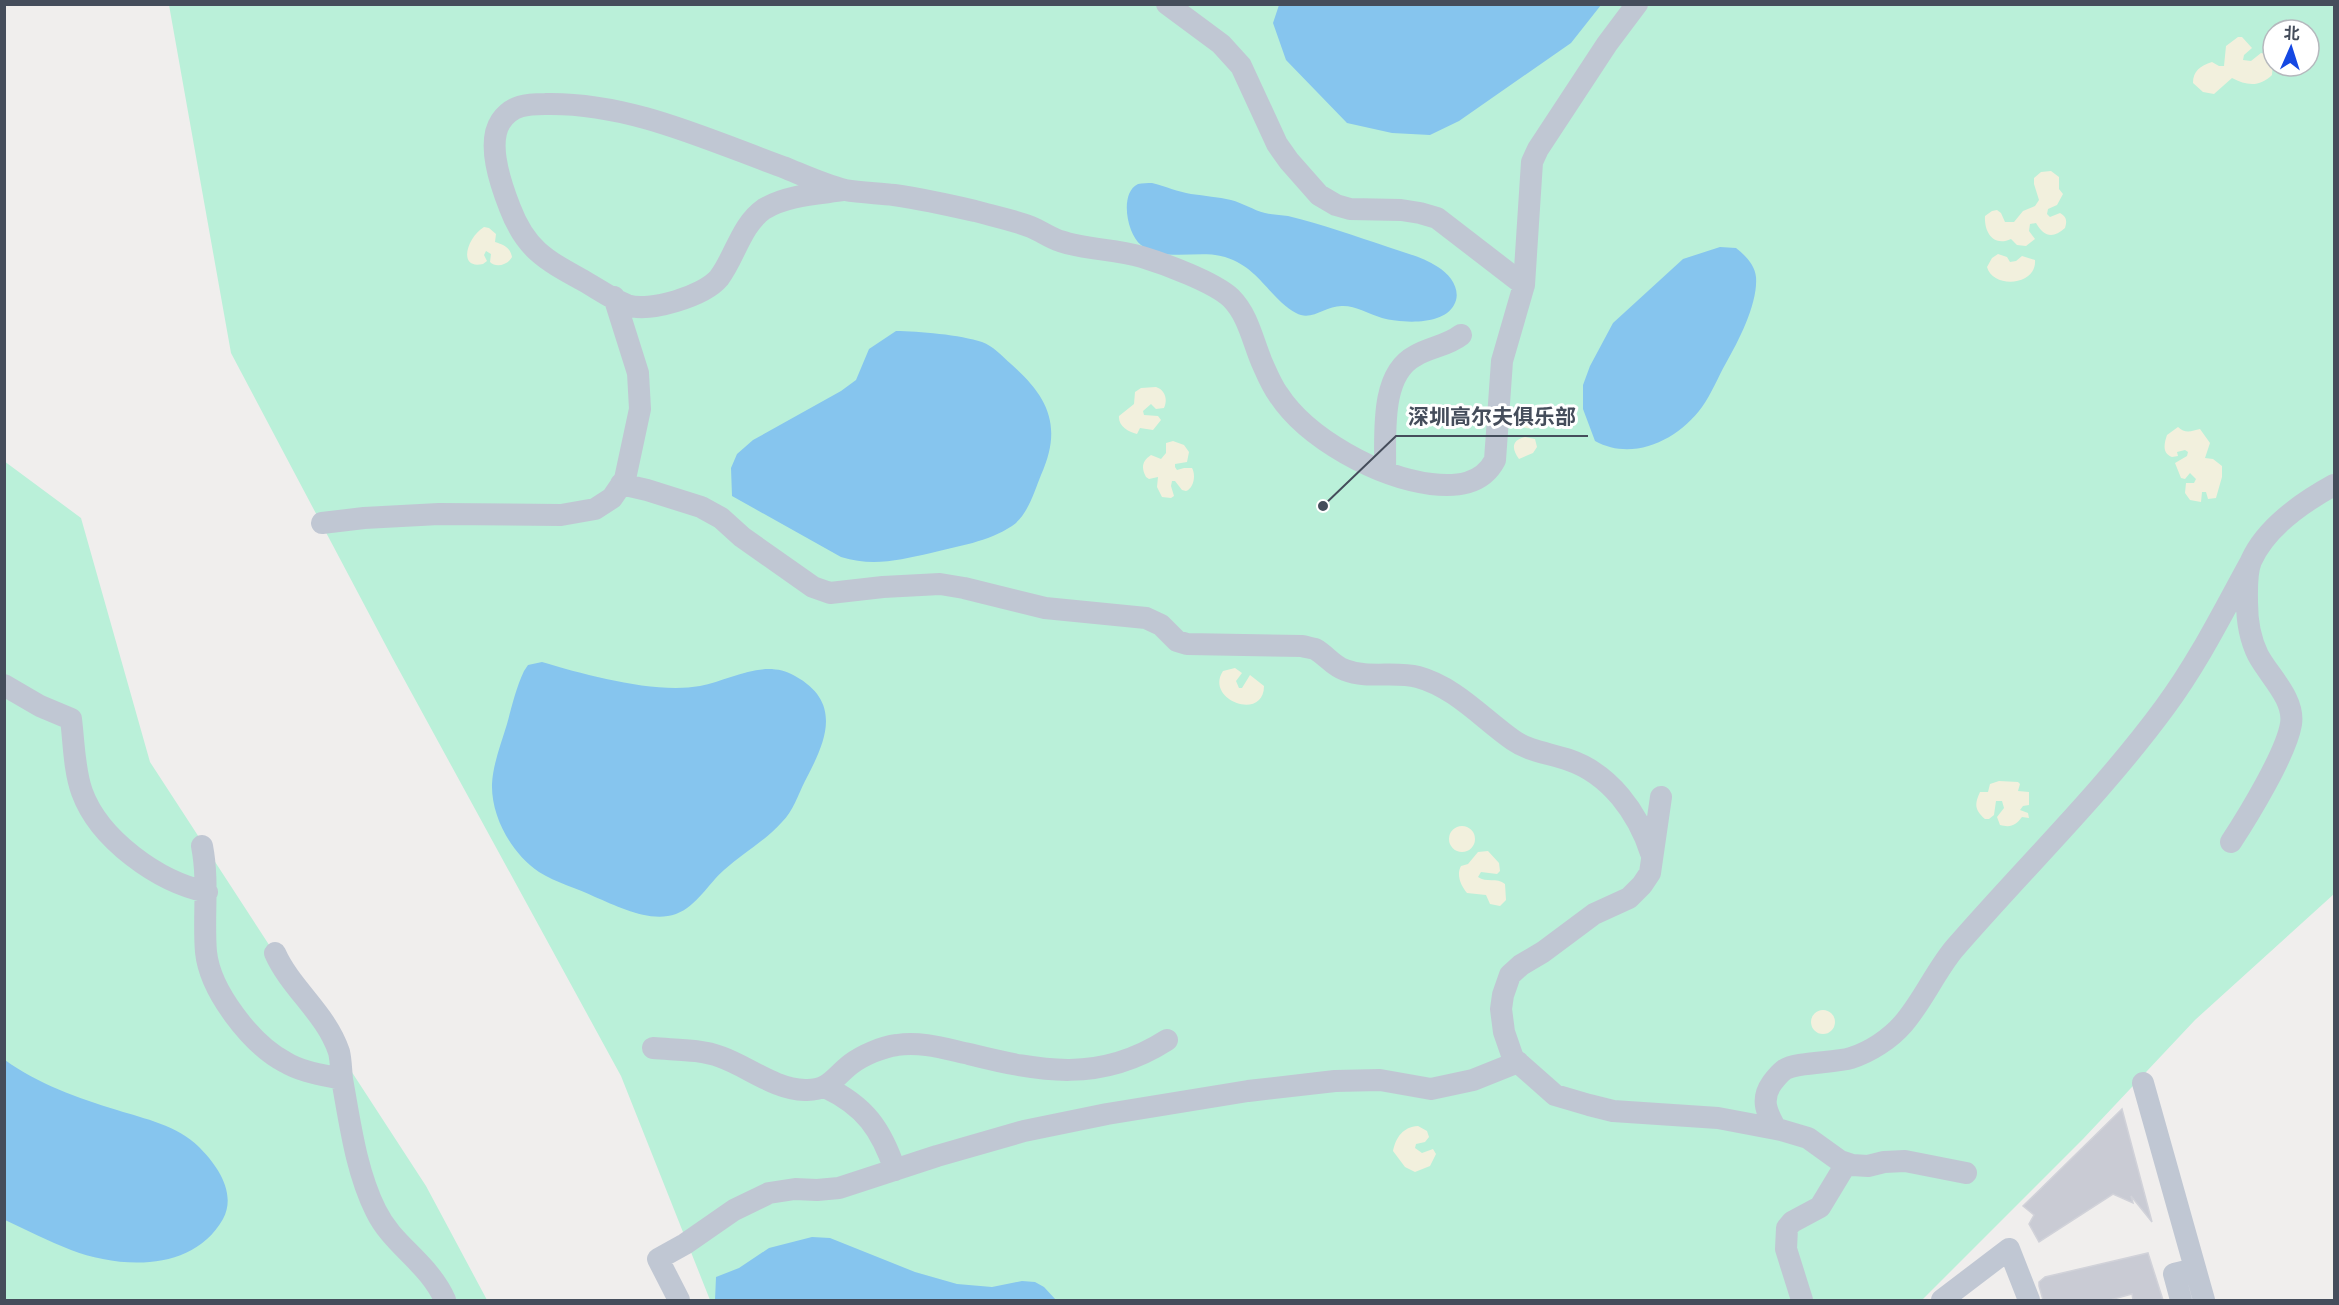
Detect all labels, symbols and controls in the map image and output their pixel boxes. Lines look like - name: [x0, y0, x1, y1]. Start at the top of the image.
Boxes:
- north arrow: [2261, 18, 2321, 78]
- text: 北: [2283, 25, 2300, 42]
- callout: 深圳高尔夫俱乐部: [1396, 397, 1588, 436]
- text: 深圳高尔夫俱乐部: [1408, 405, 1576, 428]

